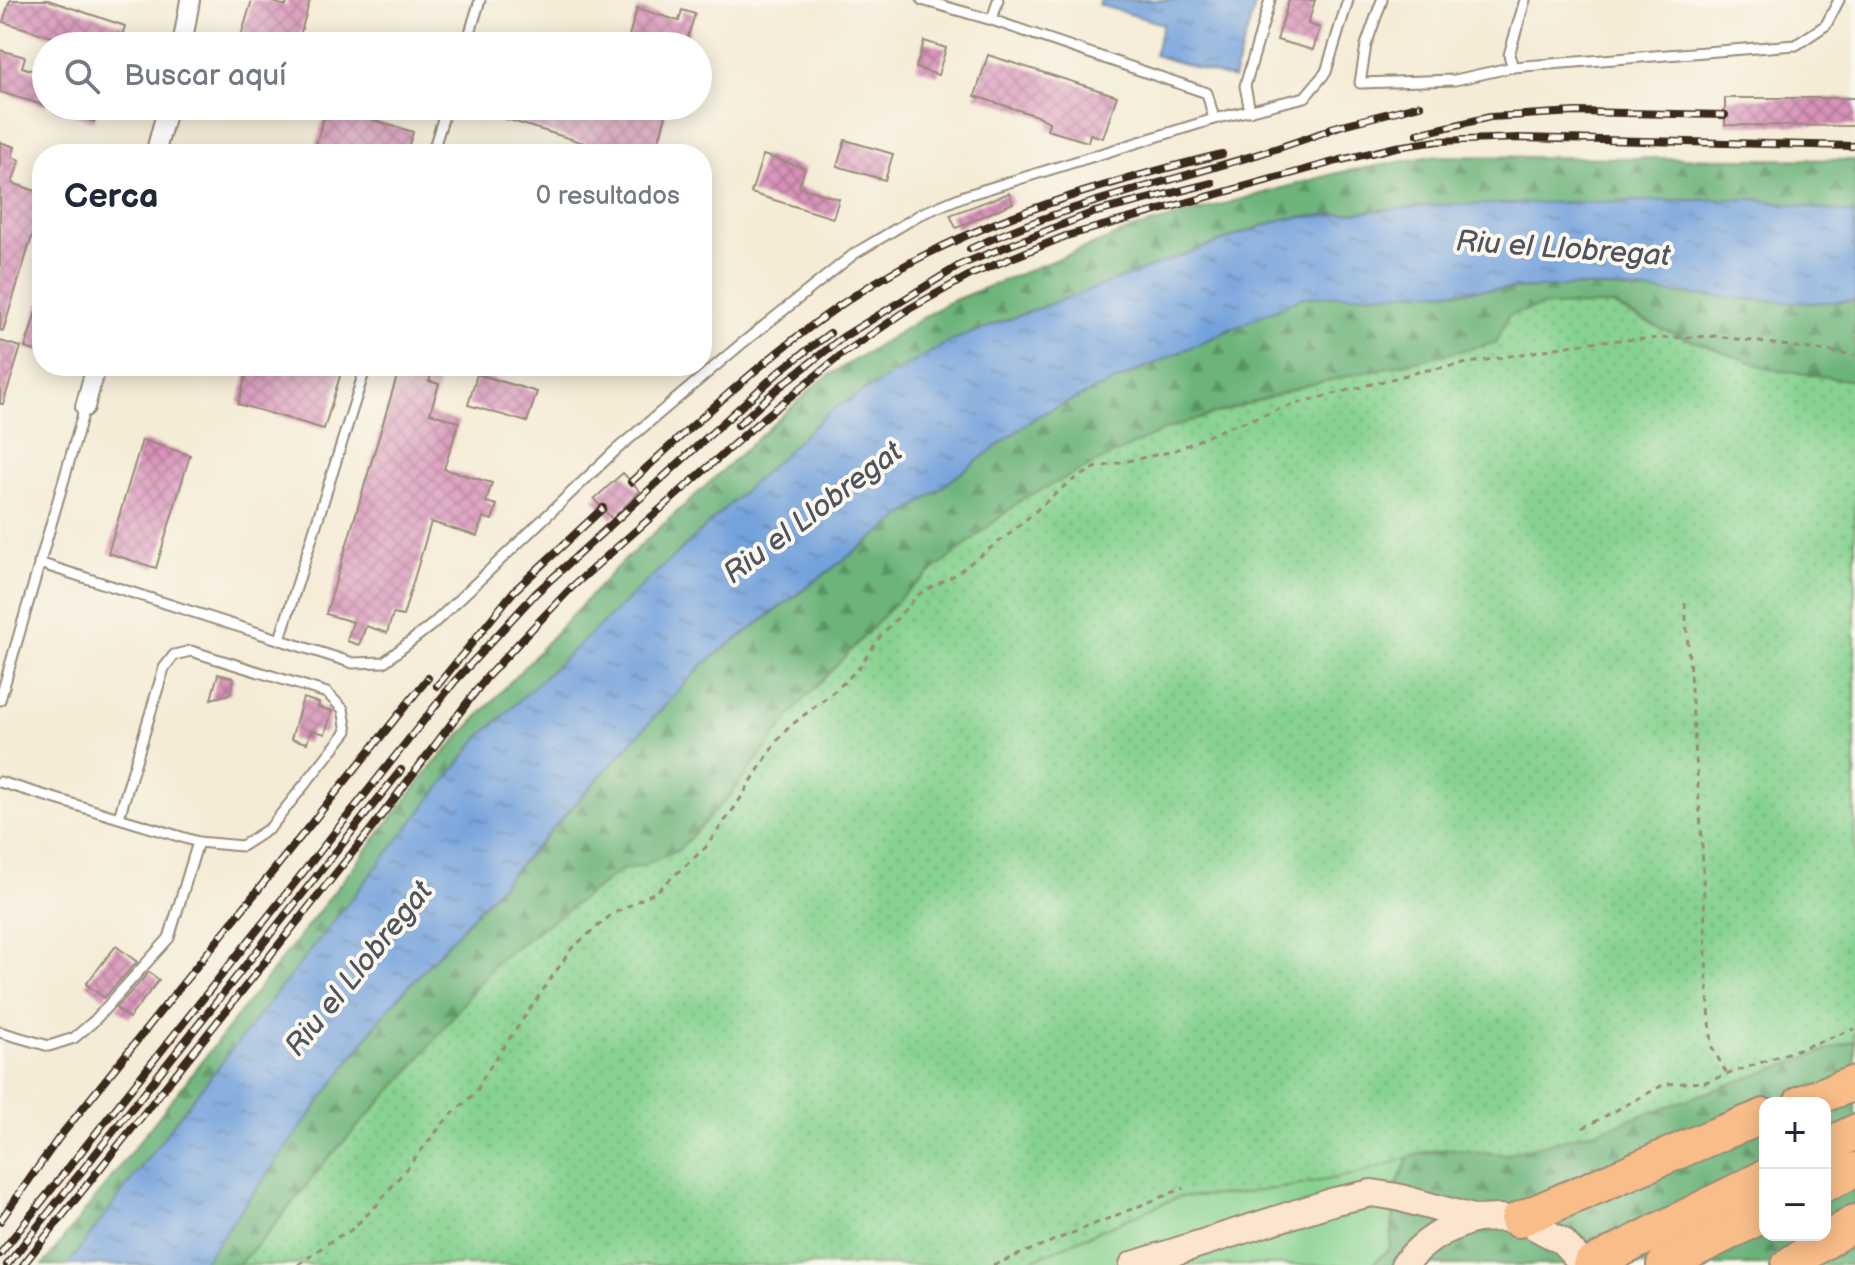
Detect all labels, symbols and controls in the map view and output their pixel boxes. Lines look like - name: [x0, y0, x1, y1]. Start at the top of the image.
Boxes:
- search box: [32, 32, 712, 120]
- icon: search: [60, 54, 104, 98]
- text: Buscar aquí: [124, 58, 286, 94]
- text: Cerca: [64, 176, 159, 217]
- text: 0 resultados: [536, 181, 680, 212]
- water label: Riu el Llobregat: [1455, 224, 1672, 274]
- water label: Riu el Llobregat: [716, 434, 910, 592]
- water label: Riu el Llobregat: [277, 874, 441, 1064]
- map controls: [1759, 1097, 1831, 1241]
- button: +: [1759, 1097, 1831, 1169]
- button: −: [1759, 1169, 1831, 1241]

